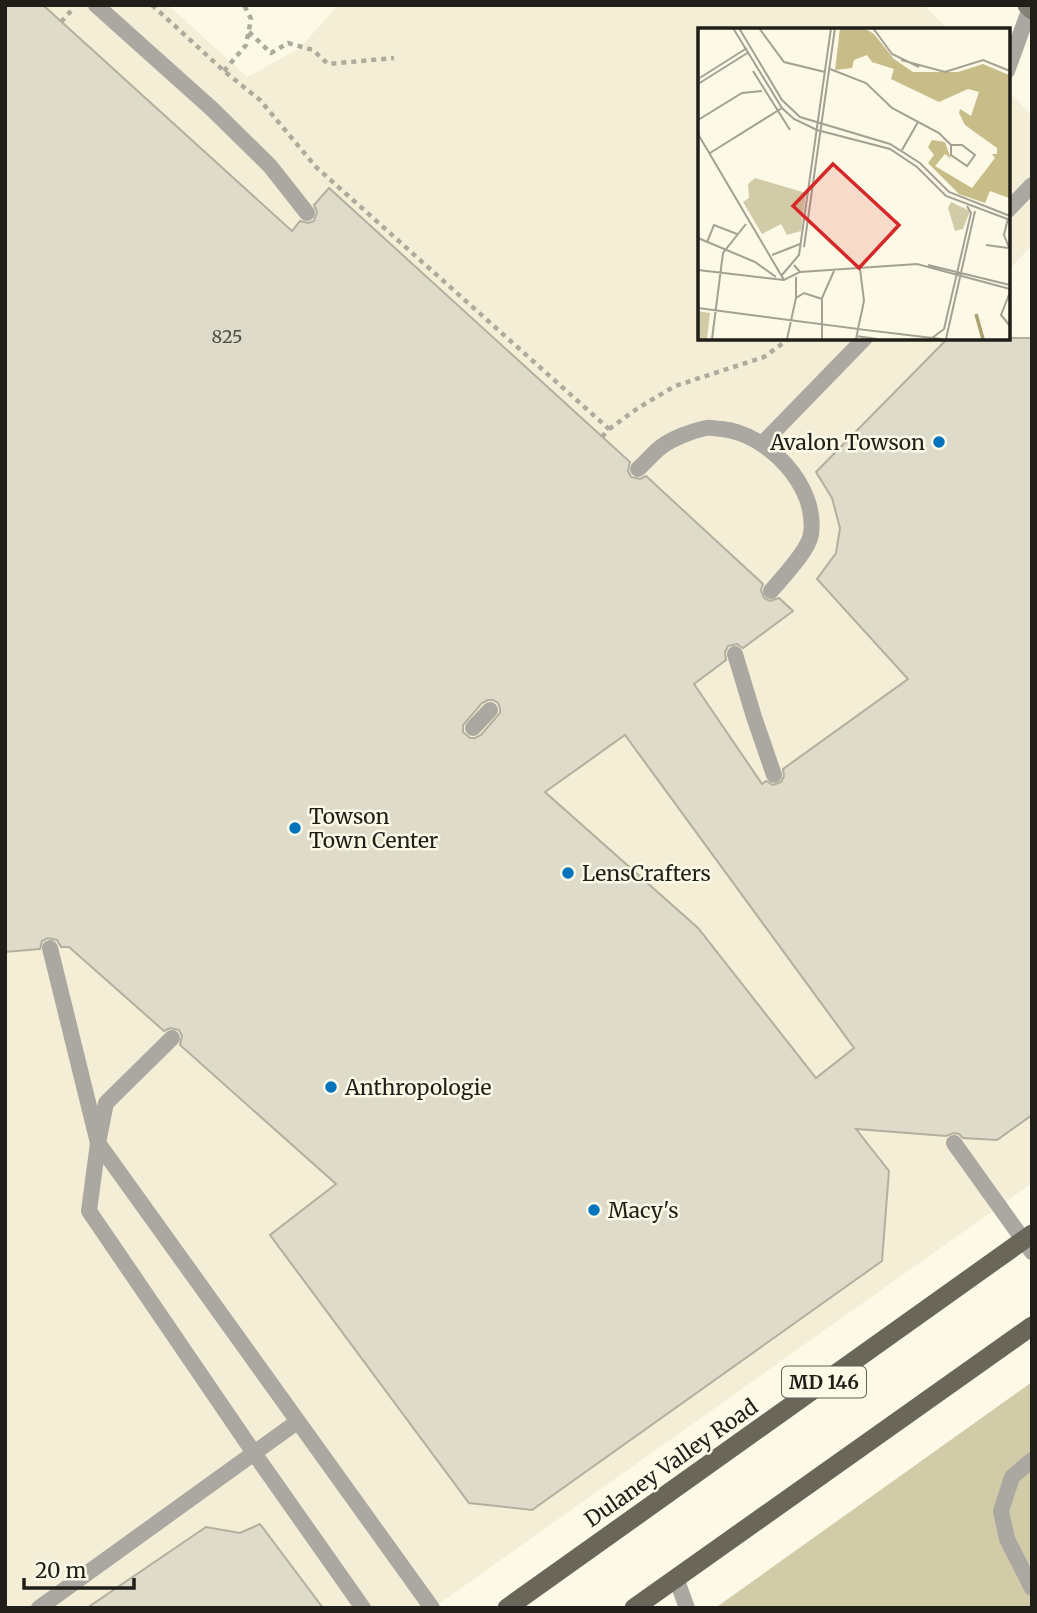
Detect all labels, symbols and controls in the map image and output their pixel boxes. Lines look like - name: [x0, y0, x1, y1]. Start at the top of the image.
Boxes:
- inset map: [698, 28, 1009, 340]
- house number: 825: [212, 325, 242, 348]
- place label: Avalon Towson: [769, 429, 925, 456]
- marker: Avalon Towson: [931, 434, 947, 450]
- place label: Towson Town Center: [309, 803, 438, 854]
- marker: Towson Town Center: [287, 820, 303, 836]
- place label: LensCrafters: [582, 860, 711, 887]
- marker: LensCrafters: [560, 865, 576, 881]
- place label: Anthropologie: [344, 1074, 492, 1101]
- marker: Anthropologie: [323, 1079, 339, 1095]
- place label: Macy's: [608, 1197, 678, 1224]
- marker: Macy's: [586, 1202, 602, 1218]
- road number: MD 146: [782, 1366, 866, 1398]
- street label: Dulaney Valley Road: [579, 1393, 763, 1533]
- scale bar: [24, 1546, 135, 1590]
- text: 20 m: [35, 1557, 87, 1584]

